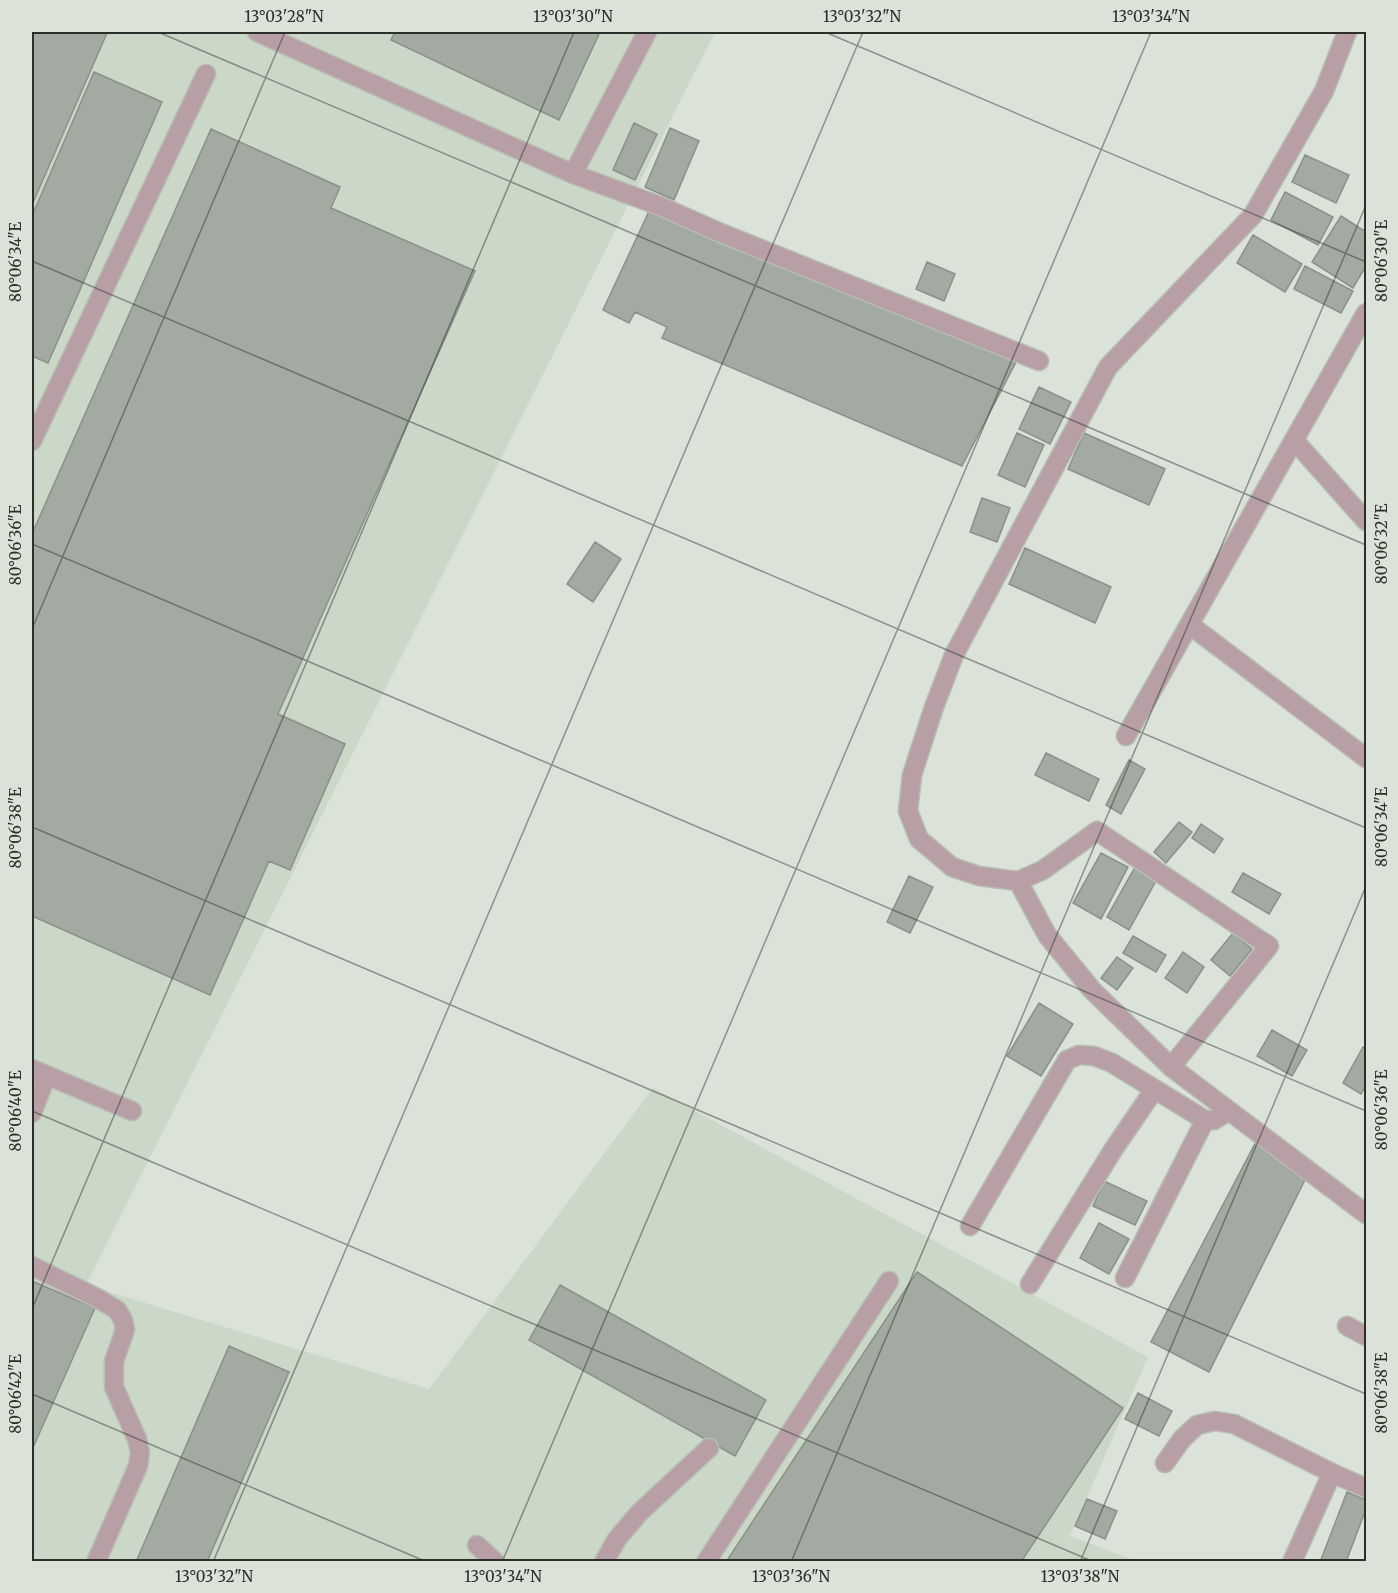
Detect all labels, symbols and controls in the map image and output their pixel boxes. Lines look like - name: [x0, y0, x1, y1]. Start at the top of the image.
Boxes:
- text: 13°03'28"N: [244, 7, 324, 26]
- text: 13°03'30"N: [533, 7, 613, 26]
- text: 13°03'32"N: [823, 7, 901, 26]
- text: 13°03'34"N: [1112, 7, 1190, 26]
- text: 80°06'30"E: [1372, 220, 1391, 302]
- text: 80°06'34"E: [6, 222, 25, 302]
- text: 80°06'32"E: [1372, 503, 1391, 584]
- text: 80°06'36"E: [6, 504, 25, 585]
- text: 80°06'38"E: [6, 787, 25, 869]
- text: 80°06'34"E: [1372, 787, 1391, 867]
- text: 80°06'36"E: [1372, 1069, 1391, 1150]
- text: 80°06'40"E: [6, 1070, 25, 1151]
- text: 80°06'38"E: [1372, 1352, 1391, 1434]
- text: 80°06'42"E: [6, 1354, 25, 1434]
- text: 13°03'32"N: [175, 1567, 253, 1586]
- text: 13°03'34"N: [464, 1567, 542, 1586]
- text: 13°03'36"N: [752, 1567, 830, 1586]
- text: 13°03'38"N: [1041, 1567, 1120, 1586]

